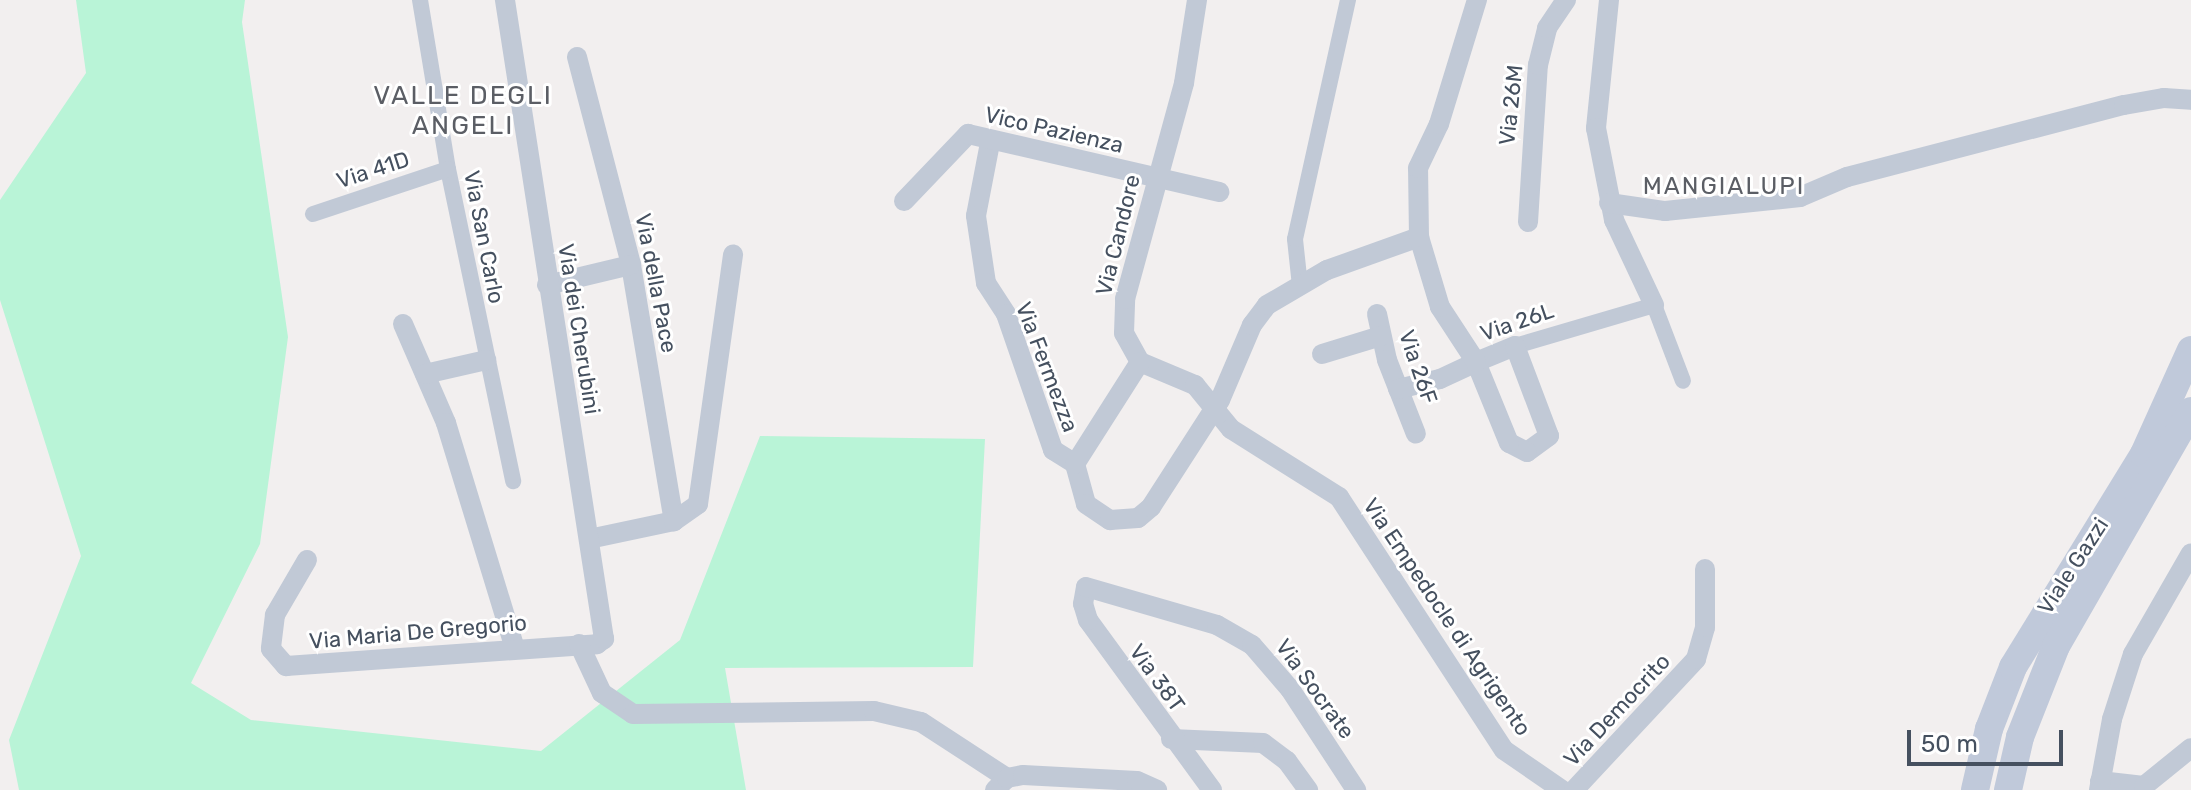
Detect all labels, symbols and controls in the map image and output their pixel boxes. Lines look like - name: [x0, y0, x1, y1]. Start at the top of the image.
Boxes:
- street label: Via 26M: [1494, 63, 1528, 147]
- district label: VALLE DEGLI ANGELI: [373, 80, 553, 142]
- street label: Vico Pazienza: [982, 101, 1126, 159]
- street label: Via 41D: [333, 146, 413, 194]
- street label: Via San Carlo: [458, 168, 510, 306]
- street label: Via Candore: [1090, 172, 1146, 298]
- district label: MANGIALUPI: [1643, 173, 1805, 201]
- street label: Via della Pace: [630, 211, 682, 355]
- street label: Via dei Cherubini: [552, 242, 606, 416]
- street label: Via 26L: [1477, 297, 1557, 347]
- street label: Via Fermezza: [1010, 298, 1084, 436]
- street label: Via 26F: [1393, 327, 1443, 407]
- street label: Via Empedocle di Agrigento: [1357, 493, 1537, 741]
- street label: Viale Gazzi: [2032, 513, 2114, 619]
- street label: Via Maria De Gregorio: [308, 609, 528, 655]
- street label: Via Socrate: [1270, 634, 1360, 744]
- street label: Via 38T: [1124, 639, 1190, 717]
- street label: Via Democrito: [1558, 648, 1676, 772]
- scale bar: [1911, 714, 2067, 764]
- text: 50 m: [1921, 730, 1978, 758]

